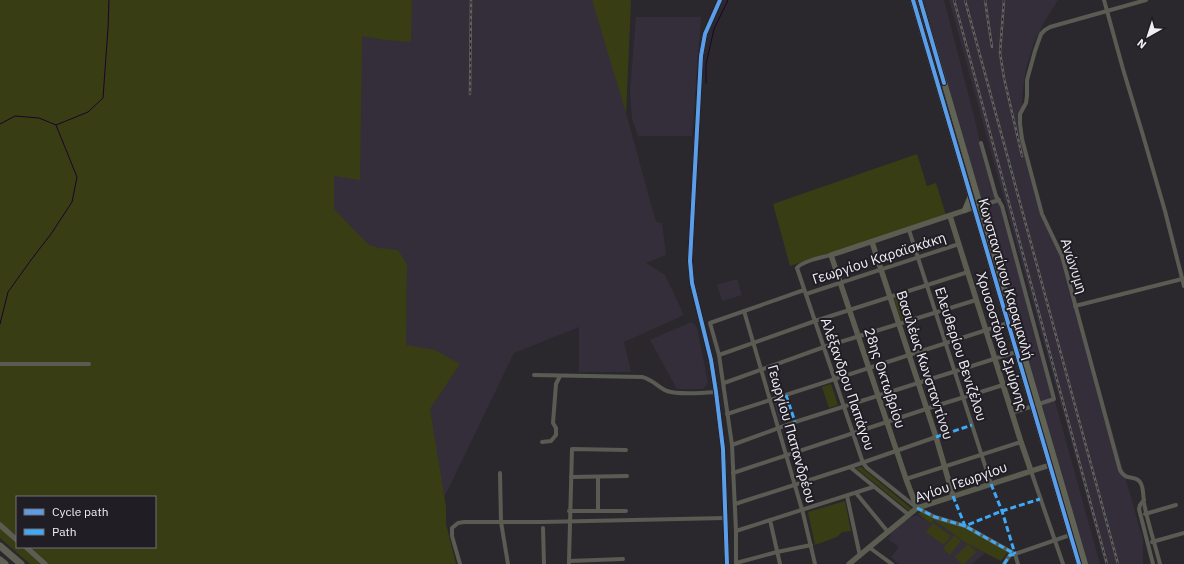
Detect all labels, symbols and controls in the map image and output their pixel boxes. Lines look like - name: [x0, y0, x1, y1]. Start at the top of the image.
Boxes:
- north arrow: [1128, 16, 1168, 56]
- text: N: [1134, 36, 1149, 52]
- street label: Κωνσταντίνου Καραμανλή: [974, 196, 1038, 362]
- street label: Γεωργίου Καραϊσκάκη: [810, 228, 948, 288]
- street label: Ανώνυμη: [1057, 236, 1091, 296]
- street label: Χρυσοστόμου Σμύρνης: [972, 270, 1032, 413]
- street label: Ελευθερίου Βενιζέλου: [931, 285, 991, 423]
- street label: Βασιλέως Κωνσταντίνου: [892, 288, 958, 442]
- street label: Αλέξανδρου Παπάγου: [817, 315, 879, 453]
- street label: 28ης Οκτωβρίου: [860, 325, 910, 431]
- street label: Γεωργίου Παπανδρέου: [764, 363, 820, 505]
- street label: Αγίου Γεωργίου: [912, 458, 1010, 506]
- legend: [16, 496, 156, 548]
- text: Cycle path: [52, 504, 109, 519]
- text: Path: [52, 524, 77, 539]

